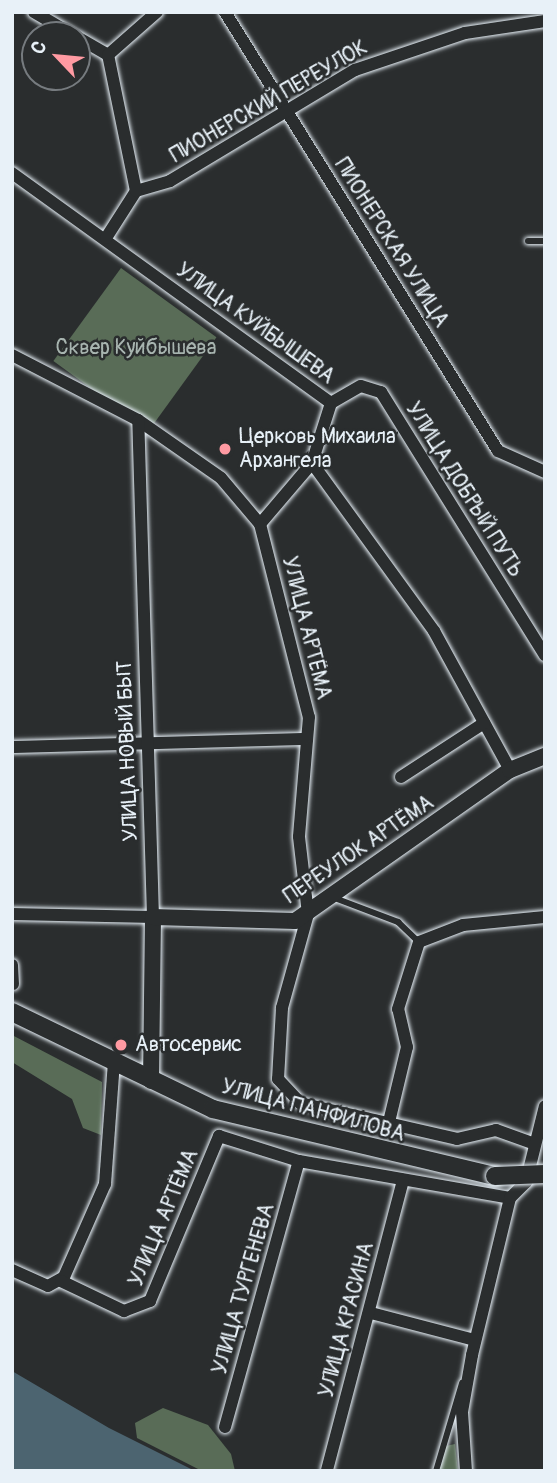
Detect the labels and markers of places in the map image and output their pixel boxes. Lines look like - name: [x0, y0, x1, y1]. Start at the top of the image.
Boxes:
- place label: Церковь Михаила Архангела: [239, 424, 396, 474]
- marker: Церковь Михаила Архангела: [217, 441, 233, 457]
- place label: Автосервис: [135, 1032, 242, 1058]
- marker: Автосервис: [113, 1037, 129, 1053]

